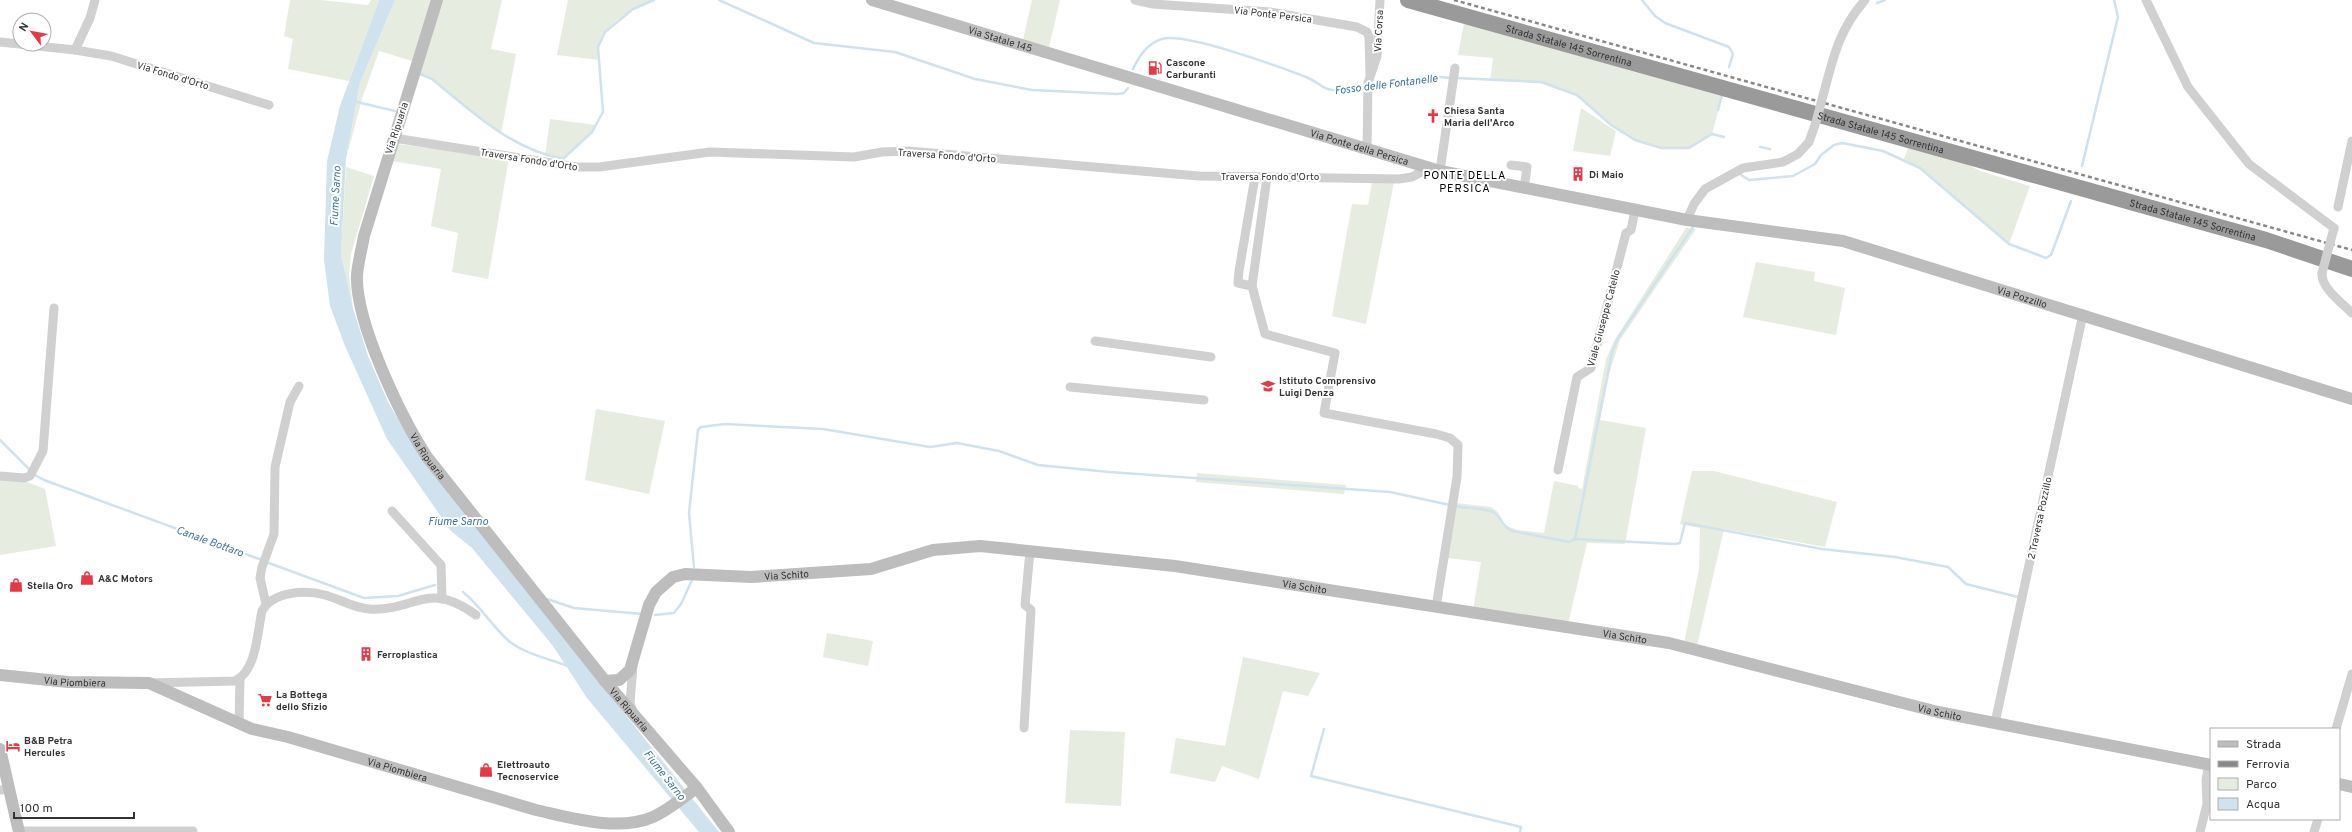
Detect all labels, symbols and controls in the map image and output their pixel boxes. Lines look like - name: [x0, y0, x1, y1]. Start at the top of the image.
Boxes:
- street label: Via Ponte Persica: [1233, 4, 1313, 27]
- street label: Via Corsa: [1372, 10, 1387, 53]
- north arrow: [12, 12, 52, 52]
- text: N: [16, 20, 32, 34]
- street label: Strada Statale 145 Sorrentina: [1504, 23, 1633, 70]
- street label: Via Statale 145: [966, 24, 1034, 56]
- place label: Cascone Carburanti: [1166, 57, 1216, 82]
- street label: Via Fondo d'Orto: [135, 59, 211, 94]
- fuel station icon: Cascone Carburanti: [1147, 60, 1163, 76]
- water label: Fosso delle Fontanelle: [1334, 72, 1439, 98]
- street label: Via Ripuaria: [383, 101, 412, 156]
- place label: Chiesa Santa Maria dell'Arco: [1444, 105, 1515, 130]
- church icon: Chiesa Santa Maria dell'Arco: [1425, 108, 1441, 124]
- street label: Strada Statale 145 Sorrentina: [1816, 110, 1945, 158]
- street label: Via Ponte della Persica: [1308, 127, 1410, 169]
- street label: Traversa Fondo d'Orto: [479, 146, 579, 175]
- street label: Traversa Fondo d'Orto: [897, 147, 997, 166]
- water label: Fiume Sarno: [327, 166, 345, 226]
- building icon: Di Maio: [1570, 166, 1586, 182]
- district label: PONTE DELLA PERSICA: [1423, 169, 1507, 196]
- place label: Di Maio: [1589, 169, 1624, 182]
- street label: Traversa Fondo d'Orto: [1221, 171, 1320, 184]
- street label: Strada Statale 145 Sorrentina: [2128, 197, 2257, 245]
- street label: Viale Giuseppe Catello: [1585, 268, 1624, 369]
- street label: Via Pozzillo: [1995, 284, 2049, 312]
- place label: Istituto Comprensivo Luigi Denza: [1279, 375, 1376, 400]
- school or university icon: Istituto Comprensivo Luigi Denza: [1260, 378, 1276, 394]
- street label: Via Ripuaria: [406, 431, 447, 483]
- street label: 2 Traversa Pozzillo: [2025, 476, 2056, 561]
- water label: Fiume Sarno: [428, 515, 488, 529]
- water label: Canale Bottaro: [174, 523, 245, 561]
- street label: Via Schito: [764, 568, 810, 584]
- shop icon: A&C Motors: [79, 570, 95, 586]
- place label: A&C Motors: [98, 573, 153, 586]
- shop icon: Stella Oro: [8, 577, 24, 593]
- street label: Via Schito: [1281, 578, 1328, 598]
- place label: Stella Oro: [27, 580, 74, 593]
- street label: Via Schito: [1601, 628, 1648, 648]
- building icon: Ferroplastica: [358, 646, 374, 662]
- place label: Ferroplastica: [377, 649, 438, 662]
- street label: Via Piombiera: [43, 675, 106, 690]
- street label: Via Ripuaria: [606, 685, 651, 735]
- place label: La Bottega dello Sfizio: [276, 689, 328, 714]
- supermarket icon: La Bottega dello Sfizio: [257, 692, 273, 708]
- street label: Via Schito: [1916, 702, 1963, 725]
- legend: [2210, 728, 2340, 820]
- place label: B&B Petra Hercules: [24, 735, 72, 760]
- text: Strada: [2246, 737, 2281, 753]
- hotel icon: B&B Petra Hercules: [5, 738, 21, 754]
- water label: Fiume Sarno: [640, 748, 688, 804]
- street label: Via Piombiera: [365, 756, 429, 786]
- text: Ferrovia: [2246, 757, 2289, 773]
- place label: Elettroauto Tecnoservice: [497, 759, 559, 784]
- shop icon: Elettroauto Tecnoservice: [478, 762, 494, 778]
- text: Parco: [2246, 777, 2277, 793]
- scale bar: [14, 794, 134, 820]
- text: Acqua: [2246, 797, 2280, 813]
- text: 100 m: [20, 801, 53, 817]

